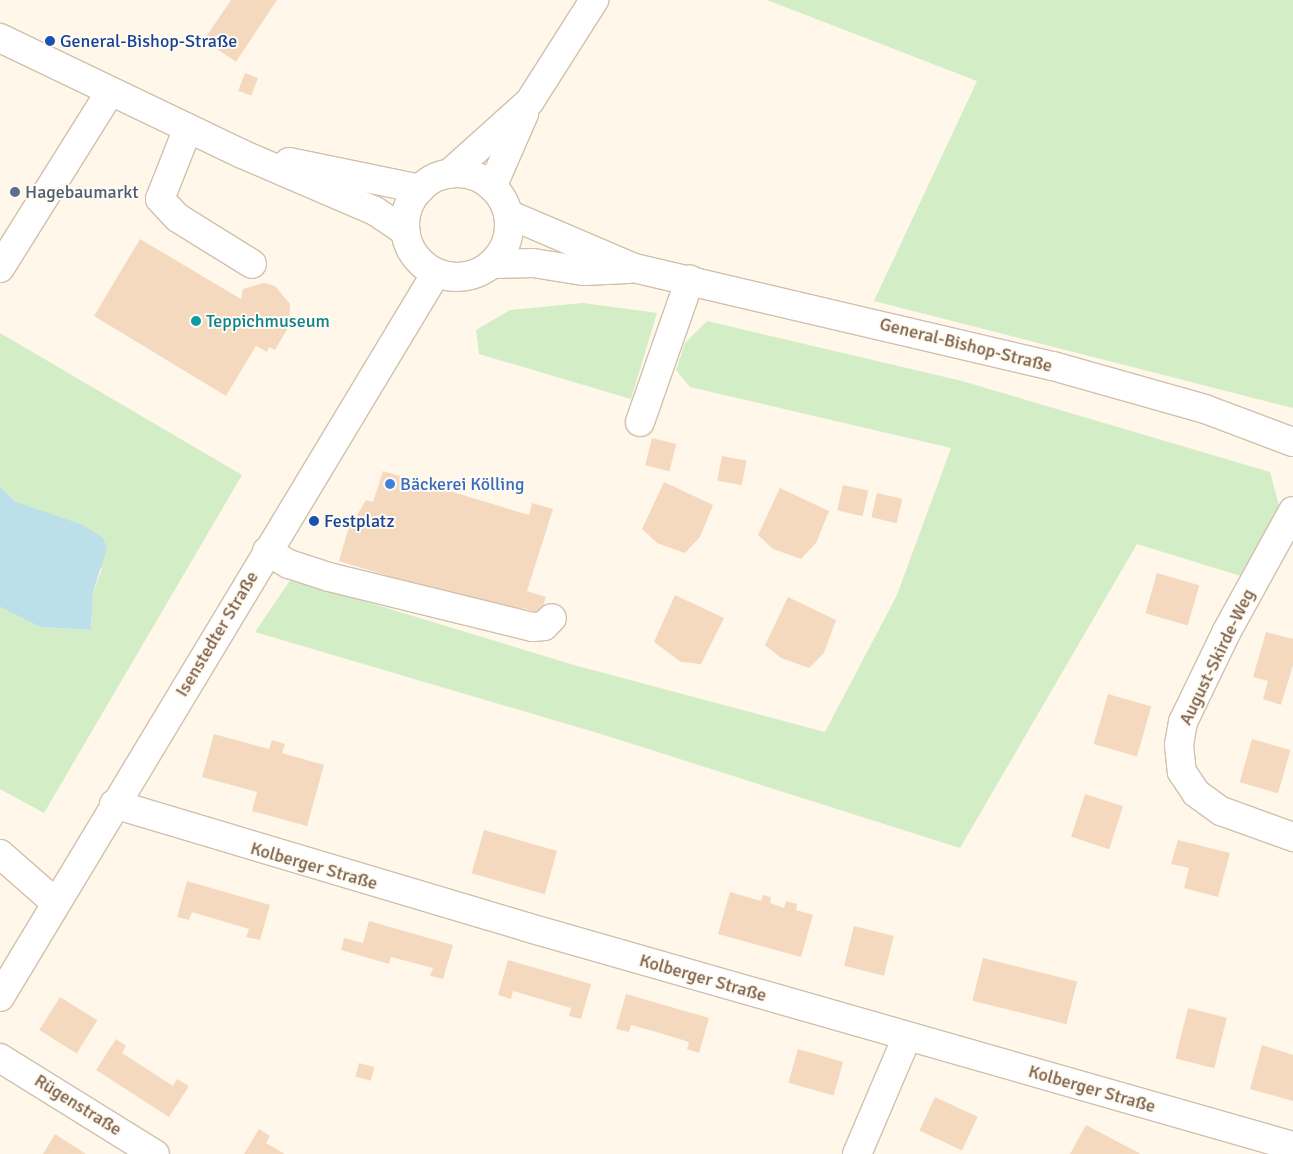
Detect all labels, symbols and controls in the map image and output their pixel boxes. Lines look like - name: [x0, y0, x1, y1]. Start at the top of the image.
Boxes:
- place label: General-Bishop-Straße: [60, 30, 237, 52]
- marker: General-Bishop-Straße: [44, 35, 56, 47]
- place label: Hagebaumarkt: [25, 181, 139, 203]
- marker: Hagebaumarkt: [9, 186, 21, 198]
- place label: Teppichmuseum: [206, 310, 330, 332]
- street label: General-Bishop-Straße: [877, 313, 1055, 377]
- marker: Teppichmuseum: [190, 315, 202, 327]
- place label: Bäckerei Kölling: [400, 473, 525, 495]
- marker: Bäckerei Kölling: [384, 478, 396, 490]
- place label: Festplatz: [324, 510, 394, 532]
- marker: Festplatz: [308, 515, 320, 527]
- street label: Isenstedter Straße: [171, 567, 263, 701]
- street label: August-Skirde-Weg: [1175, 585, 1259, 729]
- street label: Kolberger Straße: [248, 838, 380, 894]
- street label: Kolberger Straße: [637, 950, 769, 1006]
- street label: Kolberger Straße: [1026, 1061, 1158, 1117]
- street label: Rügenstraße: [30, 1070, 126, 1140]

